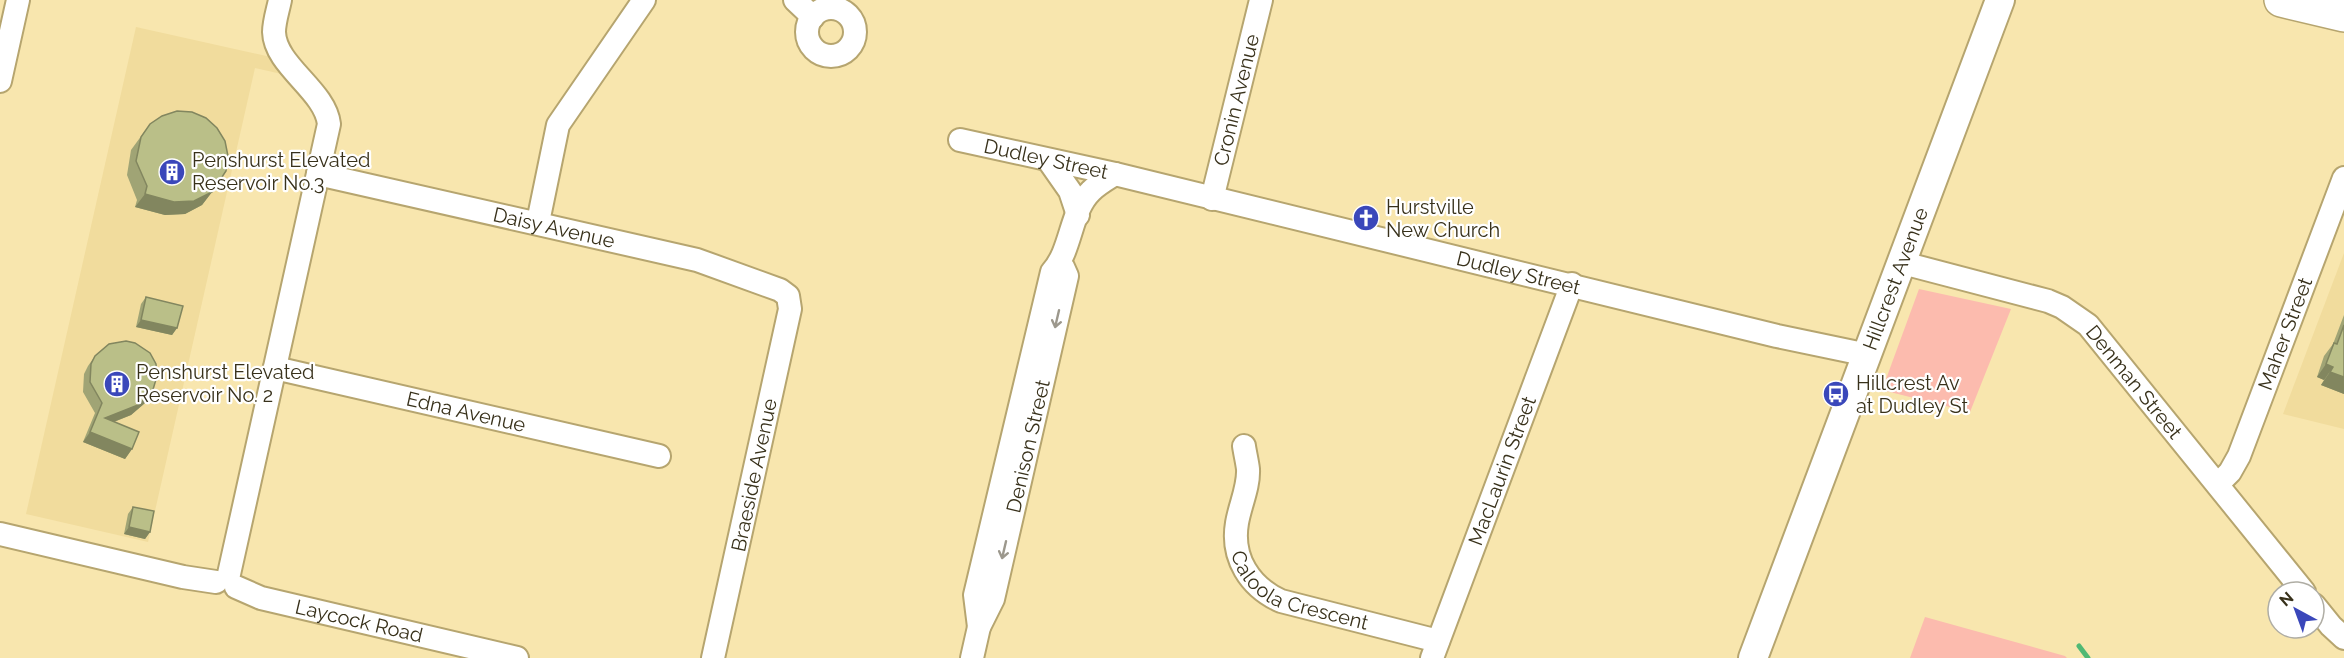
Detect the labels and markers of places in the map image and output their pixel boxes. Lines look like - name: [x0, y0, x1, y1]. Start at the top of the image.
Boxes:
- place label: Penshurst Elevated Reservoir No.3: [192, 148, 370, 195]
- building icon: Penshurst Elevated Reservoir No.3: [157, 157, 187, 187]
- place label: Hurstville New Church: [1386, 195, 1500, 242]
- church icon: Hurstville New Church: [1351, 203, 1381, 233]
- place label: Penshurst Elevated Reservoir No. 2: [136, 360, 314, 407]
- building icon: Penshurst Elevated Reservoir No. 2: [102, 369, 132, 399]
- place label: Hillcrest Av at Dudley St: [1856, 371, 1968, 418]
- bus stop icon: Hillcrest Av at Dudley St: [1821, 379, 1851, 409]

